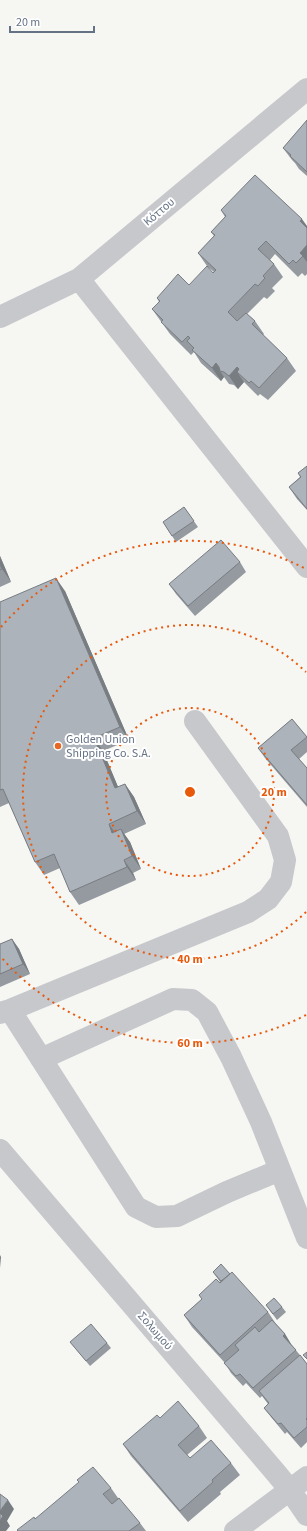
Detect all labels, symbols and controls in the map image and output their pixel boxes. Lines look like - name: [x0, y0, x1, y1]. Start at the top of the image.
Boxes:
- scale bar: [10, 8, 94, 34]
- text: 20 m: [16, 14, 40, 31]
- street label: Κόττου: [140, 194, 178, 230]
- place label: Golden Union Shipping Co. S.A.: [66, 731, 151, 762]
- marker: Golden Union Shipping Co. S.A.: [53, 741, 63, 751]
- text: 20 m: [261, 784, 287, 801]
- centre of rings: [183, 785, 197, 799]
- text: 40 m: [177, 951, 203, 968]
- text: 60 m: [177, 1035, 203, 1052]
- street label: Σολωμού: [134, 1308, 176, 1354]

